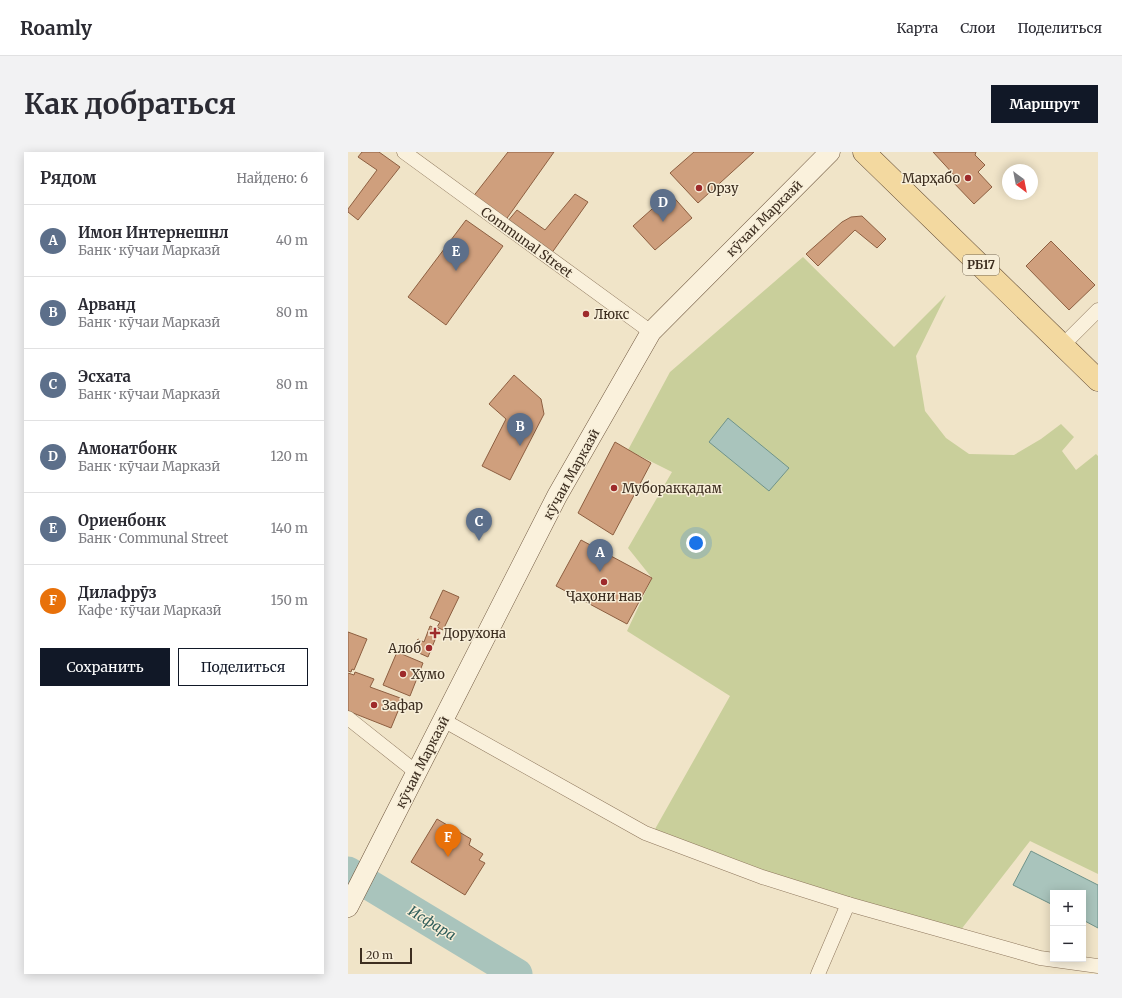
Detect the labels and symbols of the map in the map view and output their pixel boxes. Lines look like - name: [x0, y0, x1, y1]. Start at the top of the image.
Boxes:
- north arrow: [1002, 164, 1038, 200]
- place label: Марҳабо: [902, 170, 960, 187]
- marker: Марҳабо: [963, 173, 973, 183]
- street label: кӯчаи Марказӣ: [722, 176, 806, 260]
- place label: Орзу: [707, 180, 739, 197]
- marker: Орзу: [694, 183, 704, 193]
- pin: D: [650, 189, 676, 222]
- street label: Communal Street: [477, 203, 576, 281]
- pin: E: [443, 238, 469, 271]
- road number: РБ17: [963, 255, 999, 275]
- place label: Люкс: [594, 306, 630, 323]
- marker: Люкс: [581, 309, 591, 319]
- pin: B: [507, 413, 533, 446]
- street label: кӯчаи Марказӣ: [539, 426, 603, 523]
- place label: Муборакқадам: [622, 480, 722, 497]
- marker: Муборакқадам: [609, 483, 619, 493]
- pin: C: [466, 508, 492, 541]
- your location: [686, 533, 706, 553]
- pin: A: [587, 539, 613, 572]
- marker: Ҷаҳони нав: [599, 577, 609, 587]
- place label: Ҷаҳони нав: [566, 588, 642, 605]
- place label: Дорухона: [443, 625, 506, 642]
- marker: Дорухона: [430, 628, 440, 638]
- place label: Алоб: [387, 640, 421, 657]
- marker: Алоб: [424, 643, 434, 653]
- place label: Хумо: [411, 666, 445, 683]
- marker: Хумо: [398, 669, 408, 679]
- place label: Зафар: [382, 697, 423, 714]
- marker: Зафар: [369, 700, 379, 710]
- street label: кӯчаи Марказӣ: [392, 713, 453, 811]
- pin: F: [435, 824, 461, 857]
- water label: Исфара: [405, 902, 459, 944]
- scale bar: [360, 946, 412, 965]

